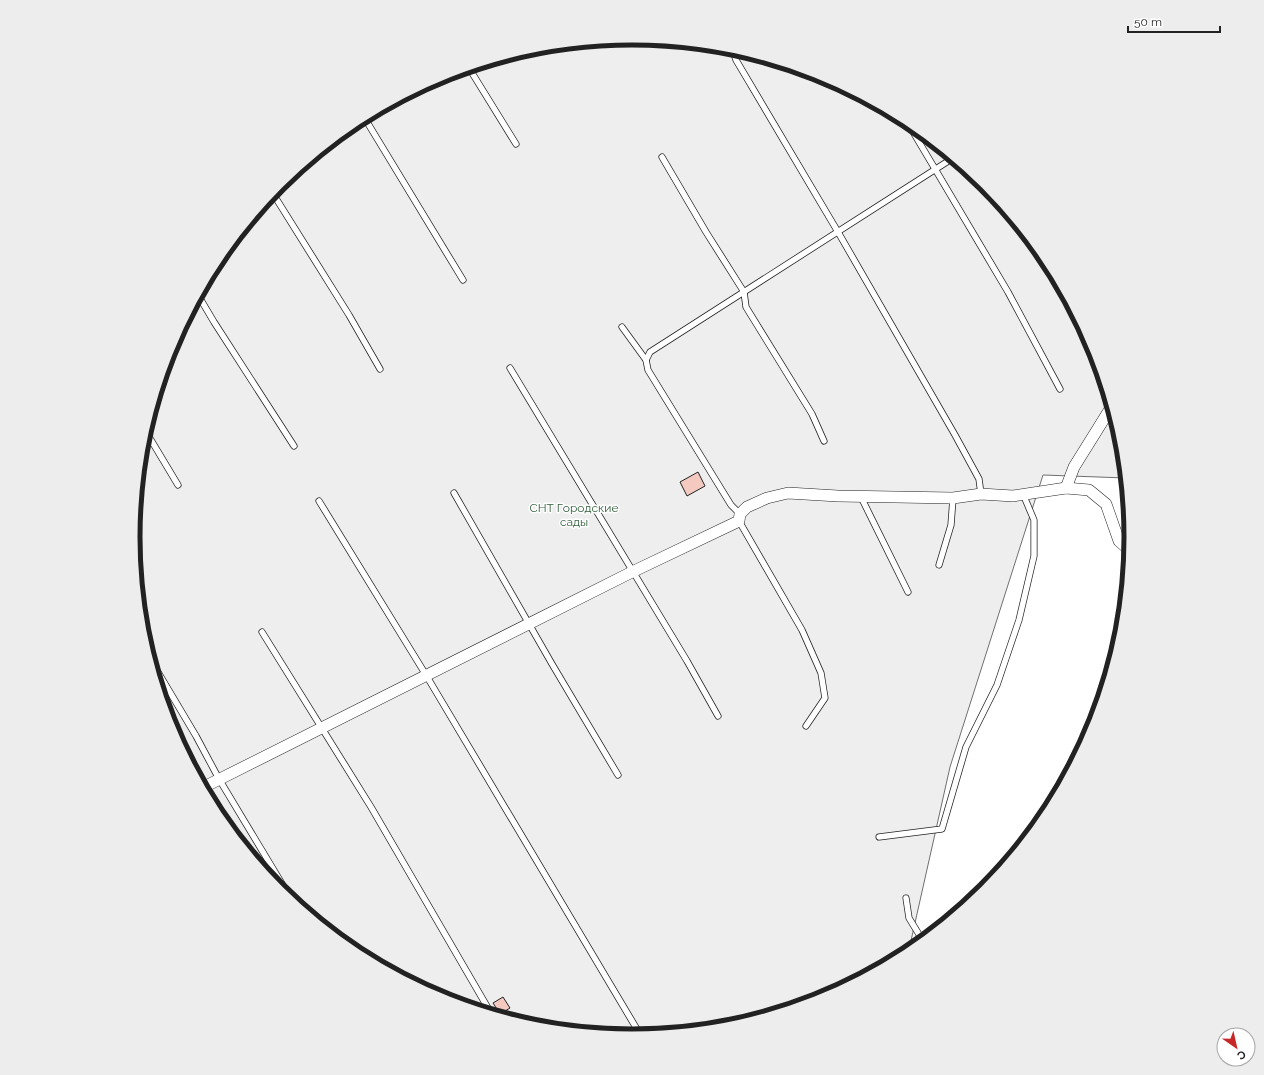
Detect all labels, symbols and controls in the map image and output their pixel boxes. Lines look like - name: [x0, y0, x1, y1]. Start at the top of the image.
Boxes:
- scale bar: [1128, 8, 1220, 34]
- text: 50 m: [1134, 15, 1162, 29]
- park label: СНТ Городские сады: [530, 501, 618, 529]
- north arrow: [1216, 1027, 1256, 1067]
- text: С: [1234, 1047, 1248, 1063]

